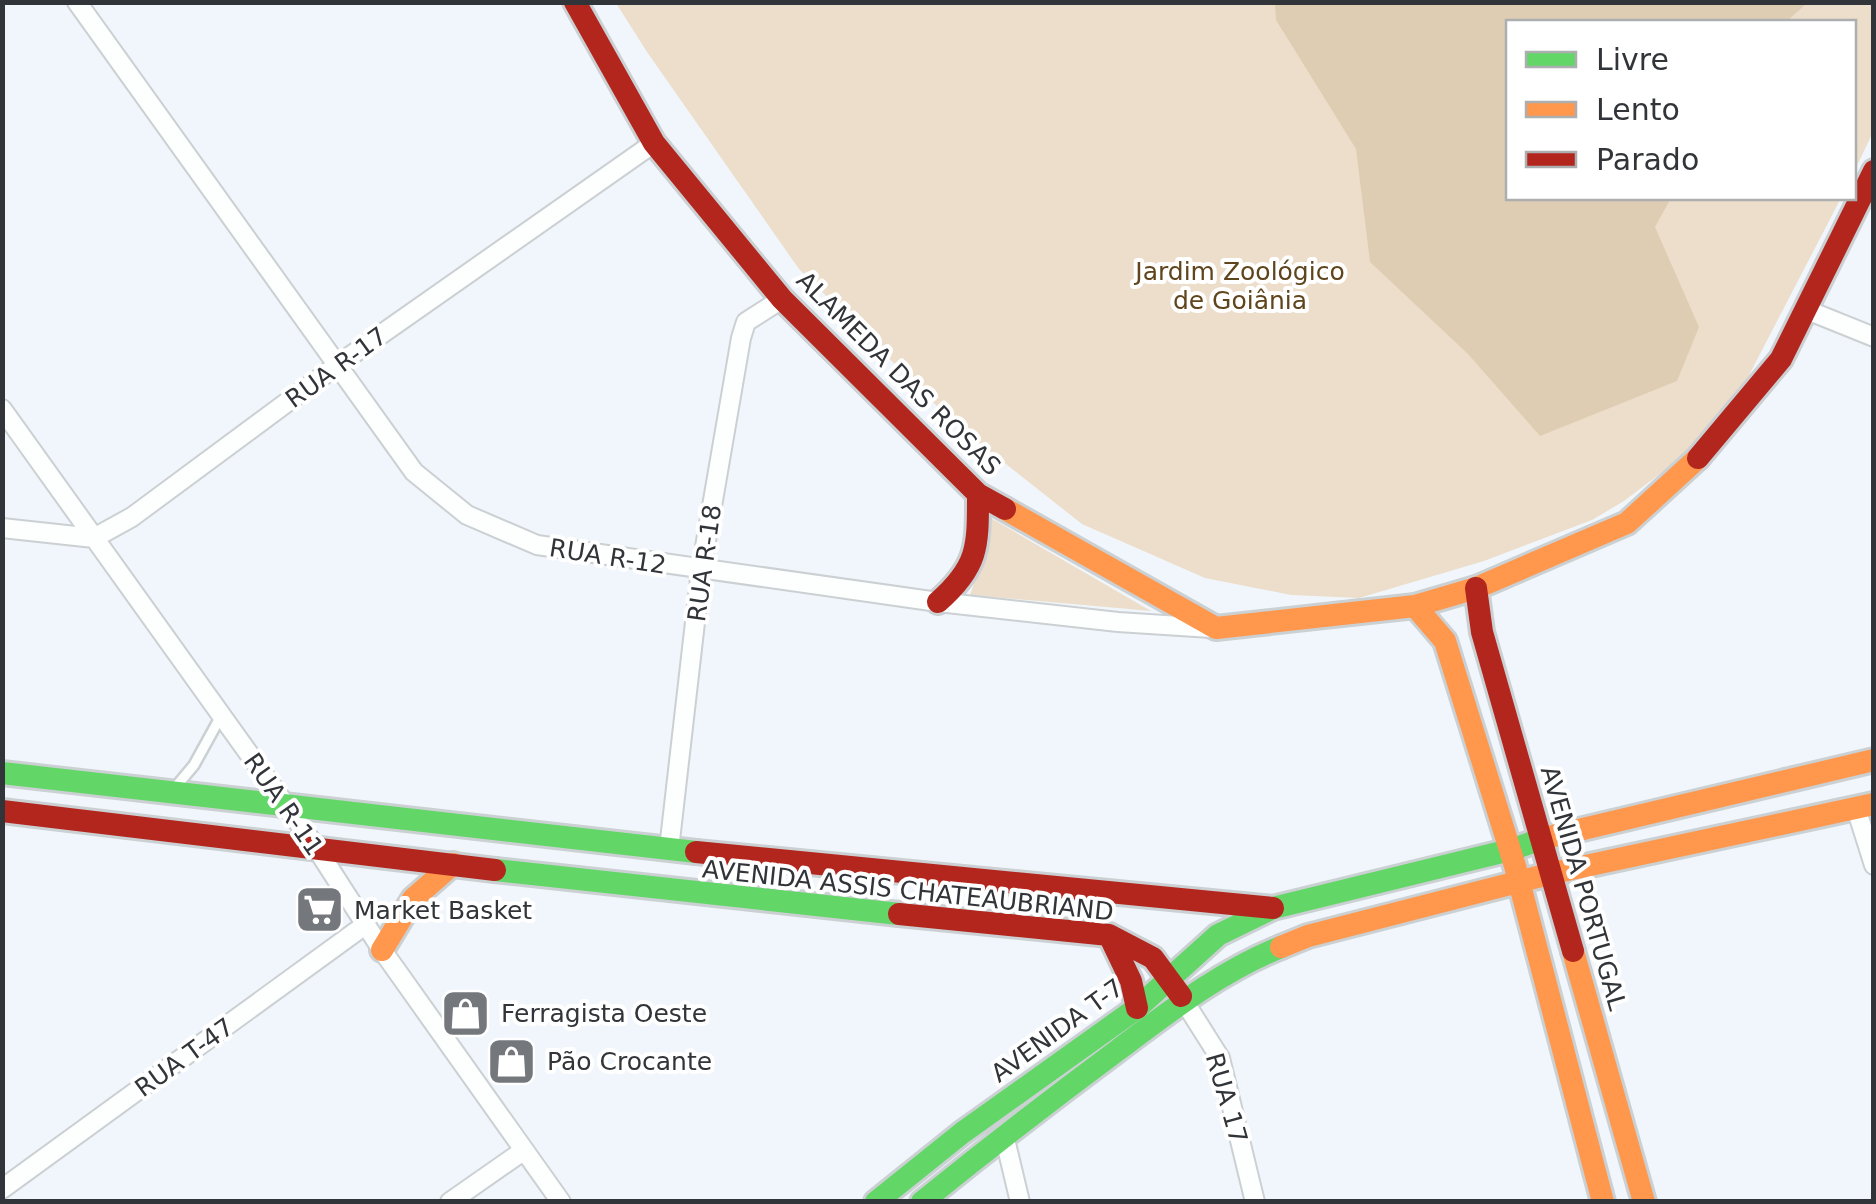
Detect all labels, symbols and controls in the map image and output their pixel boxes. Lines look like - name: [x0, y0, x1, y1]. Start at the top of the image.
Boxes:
- legend: [1506, 20, 1856, 200]
- text: Livre: [1596, 42, 1669, 77]
- text: Lento: [1596, 92, 1680, 127]
- text: Parado: [1596, 142, 1699, 177]
- park label: Jardim Zoológico de Goiânia: [1133, 257, 1345, 315]
- street label: ALAMEDA DAS ROSAS: [791, 266, 1006, 481]
- street label: RUA R-17: [280, 321, 393, 414]
- street label: RUA R-18: [682, 503, 727, 623]
- street label: RUA R-12: [547, 533, 668, 580]
- street label: RUA R-11: [238, 748, 329, 861]
- street label: AVENIDA PORTUGAL: [1535, 763, 1632, 1014]
- street label: AVENIDA ASSIS CHATEAUBRIAND: [701, 854, 1115, 927]
- supermarket icon: Market Basket: [293, 884, 345, 936]
- place label: Market Basket: [354, 896, 532, 925]
- street label: AVENIDA T-7: [986, 973, 1129, 1088]
- shop icon: Ferragista Oeste: [440, 987, 492, 1039]
- place label: Ferragista Oeste: [501, 999, 707, 1028]
- street label: RUA T-47: [129, 1012, 239, 1103]
- shop icon: Pão Crocante: [486, 1035, 538, 1087]
- place label: Pão Crocante: [547, 1047, 712, 1076]
- street label: RUA 17: [1200, 1050, 1253, 1147]

